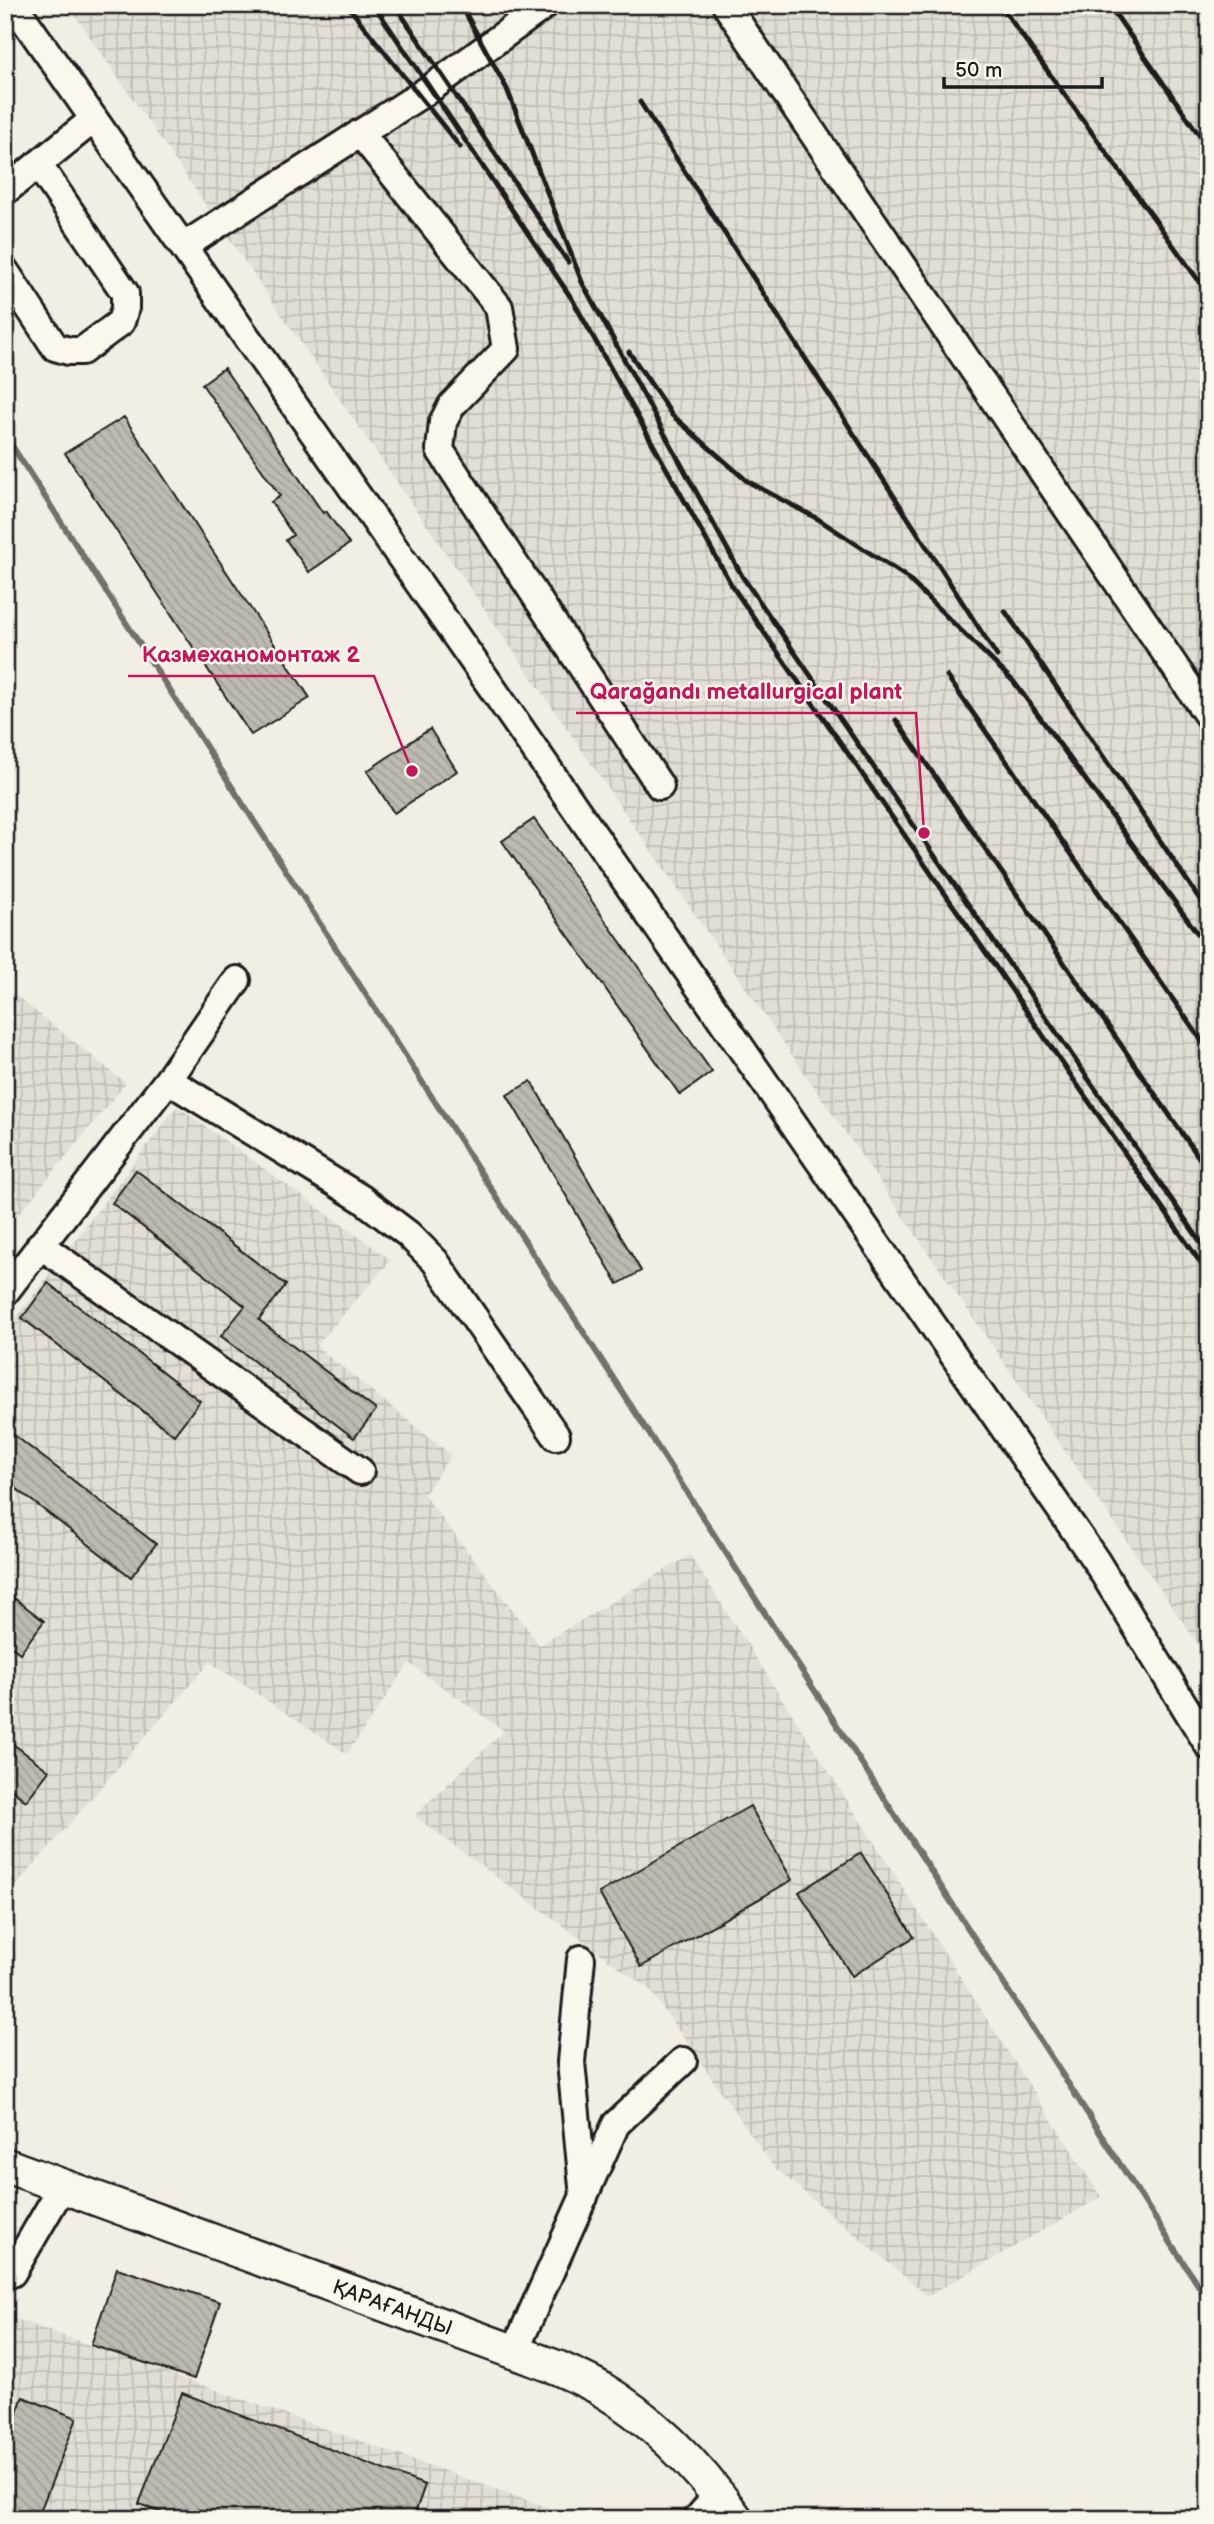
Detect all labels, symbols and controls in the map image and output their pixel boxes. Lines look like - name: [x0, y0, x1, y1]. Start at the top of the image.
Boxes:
- scale bar: [944, 46, 1102, 90]
- text: 50 m: [955, 58, 1002, 83]
- callout: Казмеханомонтаж 2: [128, 632, 374, 676]
- text: Казмеханомонтаж 2: [142, 641, 360, 669]
- callout: Qarağandı metallurgical plant: [576, 669, 916, 713]
- text: Qarağandı metallurgical plant: [590, 678, 903, 706]
- street label: ҚАРАҒАНДЫ: [329, 2274, 456, 2341]

